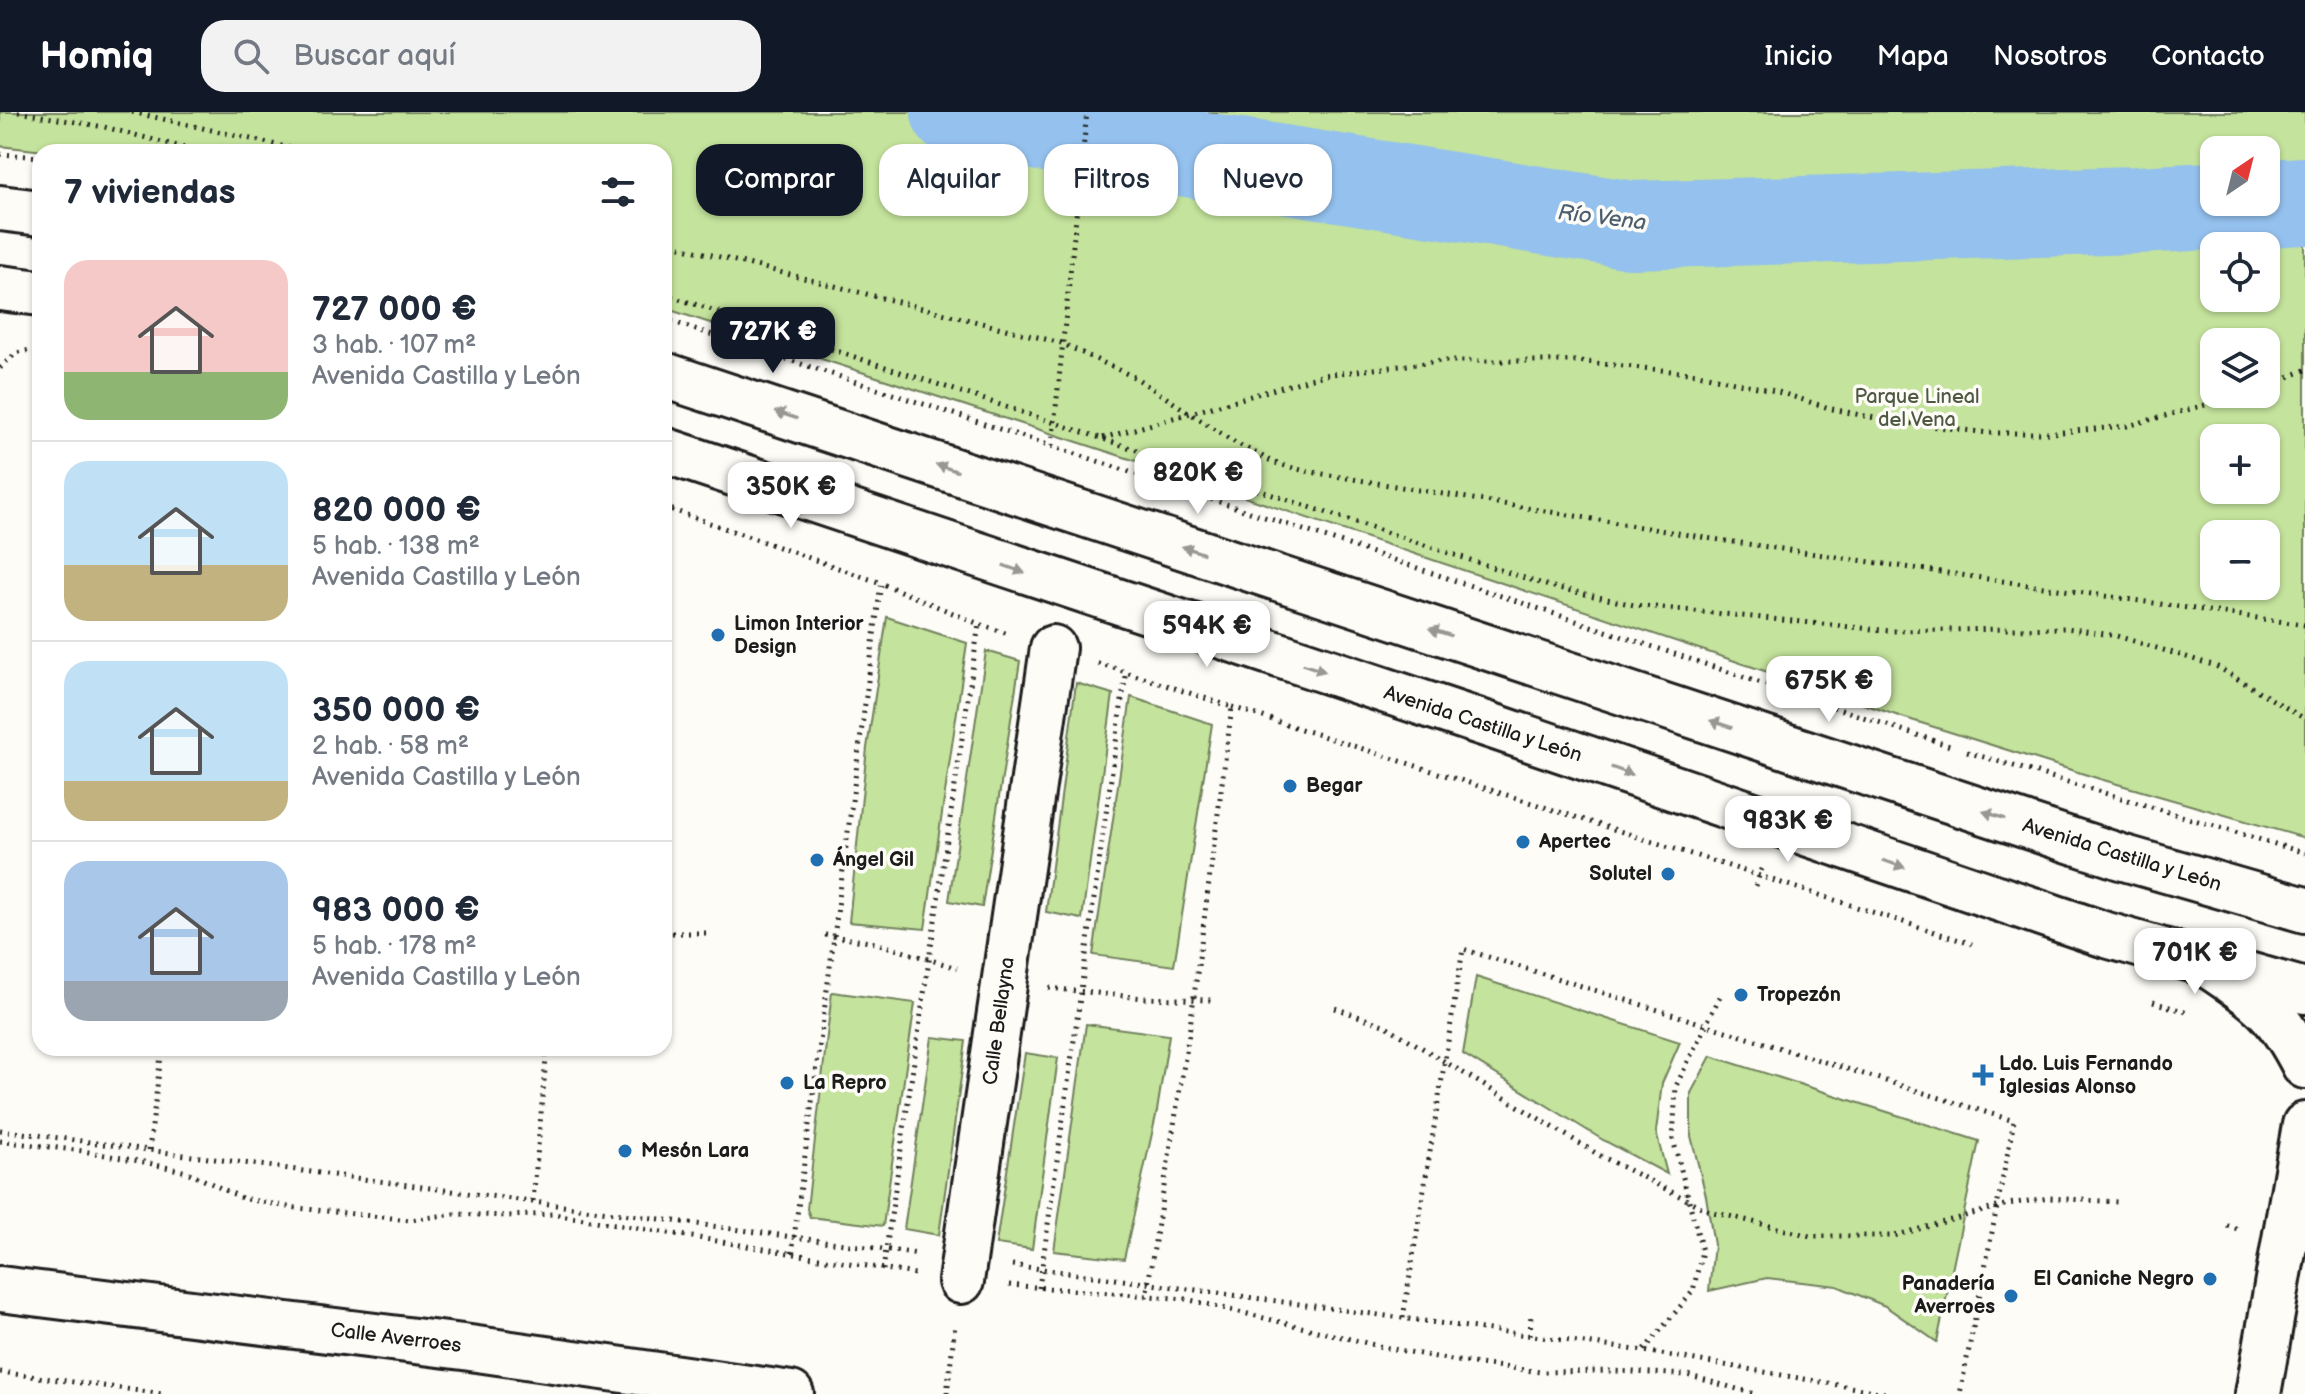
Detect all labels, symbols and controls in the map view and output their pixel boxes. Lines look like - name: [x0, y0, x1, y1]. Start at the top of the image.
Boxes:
- search box: [201, 20, 761, 92]
- text: Homiq: [40, 34, 153, 79]
- icon: search: [229, 34, 273, 78]
- text: Buscar aquí: [293, 38, 456, 74]
- text: Inicio: [1764, 40, 1833, 73]
- text: Mapa: [1877, 40, 1949, 73]
- text: Nosotros: [1993, 40, 2107, 73]
- text: Contacto: [2151, 40, 2265, 73]
- north arrow: [2200, 136, 2280, 216]
- map controls: [2200, 136, 2280, 600]
- chip: Comprar: [696, 144, 863, 216]
- chip: Alquilar: [879, 144, 1028, 216]
- chip: Filtros: [1044, 144, 1178, 216]
- chip: Nuevo: [1194, 144, 1332, 216]
- icon: filters: [596, 170, 640, 214]
- text: 7 viviendas: [64, 172, 236, 213]
- water label: Río Vena: [1556, 199, 1648, 237]
- button: locate: [2200, 232, 2280, 312]
- text: 727 000 €: [312, 289, 477, 330]
- icon: home: [128, 292, 224, 388]
- pin: 727K €: [708, 307, 838, 375]
- text: 727K €: [729, 317, 817, 348]
- button: layers: [2200, 328, 2280, 408]
- text: 3 hab. · 107 m²: [312, 330, 476, 361]
- text: Avenida Castilla y León: [312, 361, 581, 392]
- park label: Parque Lineal del Vena: [1854, 385, 1980, 432]
- one-way arrow: [774, 409, 798, 421]
- button: +: [2200, 424, 2280, 504]
- pin: 820K €: [1133, 448, 1263, 516]
- text: 820K €: [1152, 458, 1244, 489]
- pin: 350K €: [726, 462, 856, 530]
- one-way arrow: [934, 462, 958, 474]
- text: 350K €: [746, 472, 836, 503]
- text: 820 000 €: [312, 490, 481, 531]
- icon: home: [128, 493, 224, 589]
- button: −: [2200, 520, 2280, 600]
- text: 5 hab. · 138 m²: [312, 531, 480, 562]
- one-way arrow: [1181, 544, 1205, 556]
- text: Avenida Castilla y León: [312, 562, 581, 593]
- one-way arrow: [1003, 563, 1027, 575]
- pin: 594K €: [1142, 601, 1272, 669]
- text: 594K €: [1162, 611, 1252, 642]
- place label: Limon Interior Design: [734, 612, 865, 659]
- one-way arrow: [1428, 625, 1452, 638]
- marker: Limon Interior Design: [709, 626, 727, 644]
- pin: 675K €: [1764, 656, 1894, 724]
- one-way arrow: [1303, 663, 1327, 675]
- text: 675K €: [1784, 666, 1874, 697]
- street label: Avenida Castilla y León: [1381, 681, 1585, 767]
- text: 350 000 €: [312, 690, 480, 731]
- icon: home: [128, 693, 224, 789]
- one-way arrow: [1708, 717, 1732, 730]
- text: 2 hab. · 58 m²: [312, 731, 469, 762]
- text: Avenida Castilla y León: [312, 762, 581, 793]
- one-way arrow: [1610, 765, 1634, 777]
- place label: Begar: [1306, 774, 1363, 798]
- marker: Begar: [1281, 777, 1299, 795]
- pin: 983K €: [1723, 796, 1853, 864]
- text: 983K €: [1743, 806, 1833, 837]
- one-way arrow: [1982, 808, 2006, 820]
- street label: Avenida Castilla y León: [2020, 813, 2224, 897]
- place label: Apertec: [1538, 830, 1611, 854]
- marker: Apertec: [1514, 833, 1532, 851]
- place label: Ángel Gil: [832, 845, 914, 872]
- marker: Ángel Gil: [808, 851, 826, 869]
- one-way arrow: [1883, 858, 1907, 870]
- place label: Solutel: [1589, 862, 1652, 886]
- marker: Solutel: [1659, 865, 1677, 883]
- text: 983 000 €: [312, 890, 480, 931]
- icon: home: [128, 893, 224, 989]
- pin: 701K €: [2130, 928, 2260, 996]
- text: 5 hab. · 178 m²: [312, 931, 477, 962]
- text: 701K €: [2152, 938, 2238, 969]
- street label: Calle Bellayna: [978, 956, 1020, 1086]
- text: Avenida Castilla y León: [312, 962, 581, 993]
- place label: Tropezón: [1757, 983, 1841, 1007]
- marker: Tropezón: [1732, 986, 1750, 1004]
- place label: Ldo. Luis Fernando Iglesias Alonso: [1999, 1052, 2173, 1099]
- marker: Ldo. Luis Fernando Iglesias Alonso: [1974, 1066, 1992, 1084]
- place label: La Repro: [803, 1071, 887, 1095]
- marker: La Repro: [778, 1074, 796, 1092]
- place label: Mesón Lara: [641, 1139, 749, 1163]
- marker: Mesón Lara: [616, 1142, 634, 1160]
- place label: El Caniche Negro: [2033, 1267, 2194, 1291]
- marker: El Caniche Negro: [2201, 1270, 2219, 1288]
- place label: Panadería Averroes: [1902, 1272, 1995, 1319]
- marker: Panadería Averroes: [2002, 1287, 2020, 1305]
- street label: Calle Averroes: [329, 1318, 463, 1358]

